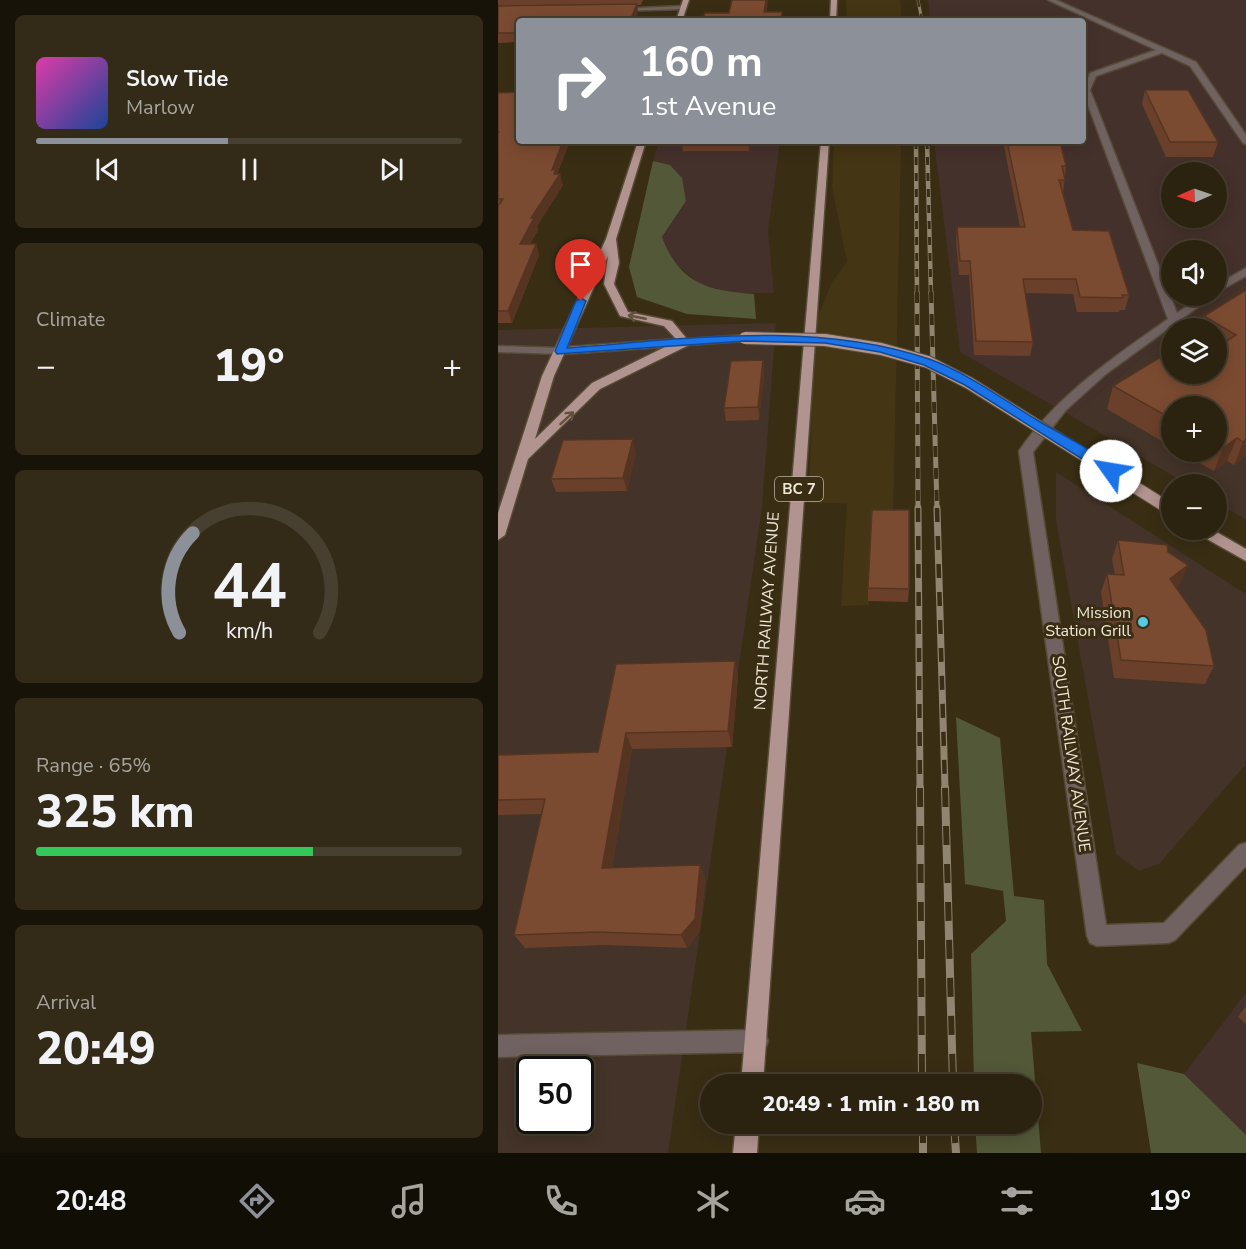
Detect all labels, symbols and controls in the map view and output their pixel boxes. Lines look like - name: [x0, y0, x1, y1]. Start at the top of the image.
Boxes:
- text: 160 m: [639, 34, 763, 91]
- icon: right: [540, 42, 618, 120]
- text: Slow Tide: [126, 64, 228, 94]
- text: 1st Avenue: [639, 88, 776, 125]
- text: Marlow: [126, 94, 194, 121]
- icon: previous: [91, 153, 124, 186]
- icon: pause: [233, 153, 266, 186]
- icon: next: [375, 153, 408, 186]
- north arrow: [1161, 162, 1227, 228]
- map controls: [1161, 162, 1227, 540]
- pin: [555, 239, 606, 301]
- button: sound: [1161, 240, 1227, 306]
- icon: arrive: [564, 248, 597, 281]
- text: Climate: [36, 306, 105, 333]
- one-way arrow: [627, 310, 646, 322]
- button: layers: [1161, 318, 1227, 384]
- text: 19°: [213, 336, 285, 397]
- text: −: [36, 344, 56, 389]
- text: +: [442, 344, 462, 389]
- button: +: [1161, 396, 1227, 462]
- one-way arrow: [559, 411, 574, 425]
- position arrow: [1079, 439, 1143, 503]
- button: −: [1161, 474, 1227, 540]
- road number: BC 7: [775, 477, 823, 501]
- street label: NORTH RAILWAY AVENUE: [749, 511, 785, 711]
- text: 44: [212, 545, 286, 630]
- place label: Mission Station Grill: [1045, 602, 1131, 642]
- marker: Mission Station Grill: [1136, 615, 1150, 629]
- text: km/h: [225, 617, 273, 647]
- street label: SOUTH RAILWAY AVENUE: [1046, 654, 1096, 854]
- text: Range · 65%: [36, 752, 151, 779]
- text: 325 km: [36, 782, 195, 843]
- text: Arrival: [36, 989, 96, 1016]
- text: 20:49: [36, 1019, 156, 1080]
- speed limit sign: 50: [516, 1056, 594, 1134]
- text: 20:49 · 1 min · 180 m: [762, 1089, 980, 1119]
- icon: directions: [236, 1180, 278, 1222]
- icon: music: [388, 1180, 430, 1222]
- icon: phone: [540, 1180, 582, 1222]
- icon: climate: [692, 1180, 734, 1222]
- icon: car: [844, 1180, 886, 1222]
- icon: filters: [996, 1180, 1038, 1222]
- text: 20:48: [55, 1183, 126, 1220]
- text: 19°: [1148, 1183, 1191, 1220]

